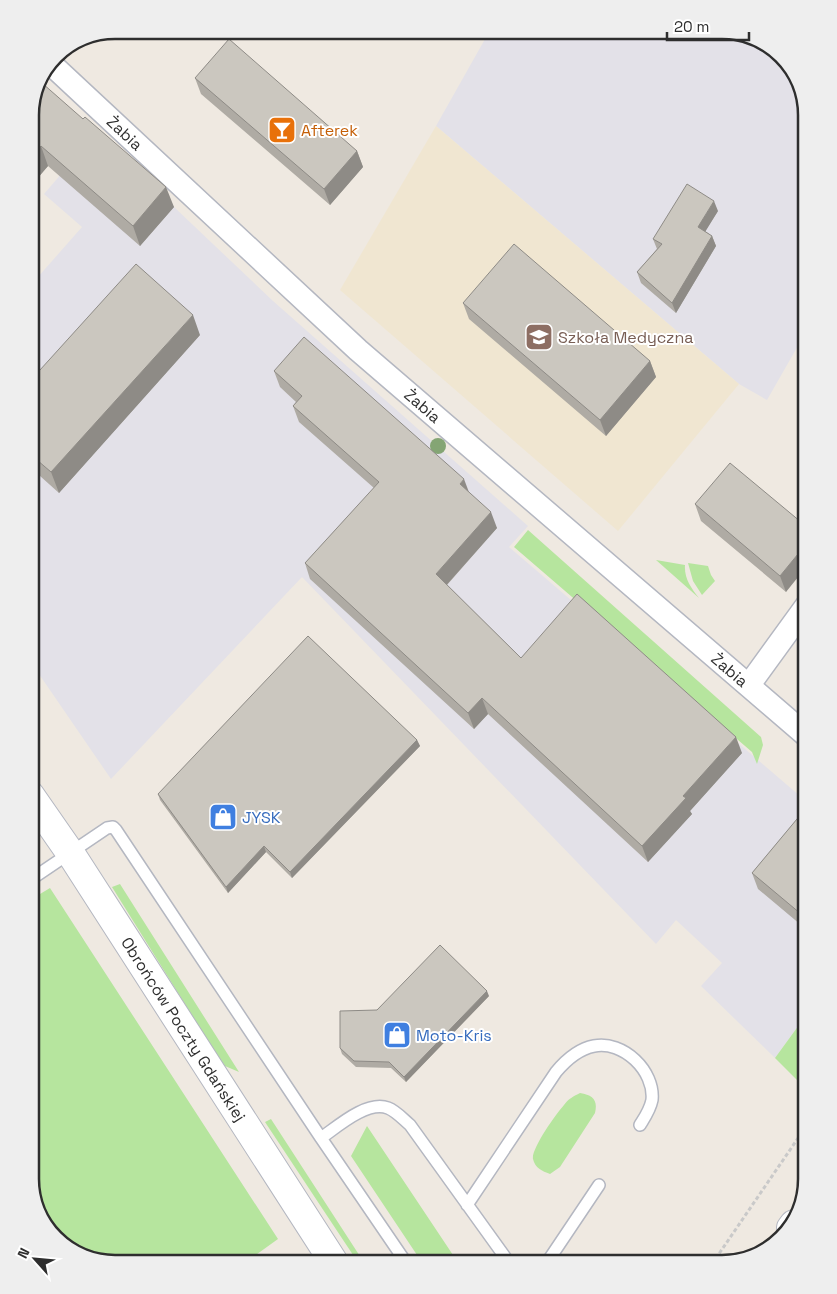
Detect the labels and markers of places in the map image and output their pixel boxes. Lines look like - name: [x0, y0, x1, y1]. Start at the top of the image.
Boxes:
- bar icon: Afterek: [267, 115, 297, 145]
- place label: Afterek: [301, 120, 358, 141]
- school or university icon: Szkoła Medyczna: [524, 322, 554, 352]
- place label: Szkoła Medyczna: [558, 327, 693, 348]
- shop icon: JYSK: [208, 802, 238, 832]
- place label: JYSK: [242, 807, 281, 828]
- shop icon: Moto-Kris: [382, 1020, 412, 1050]
- place label: Moto-Kris: [416, 1025, 492, 1046]

